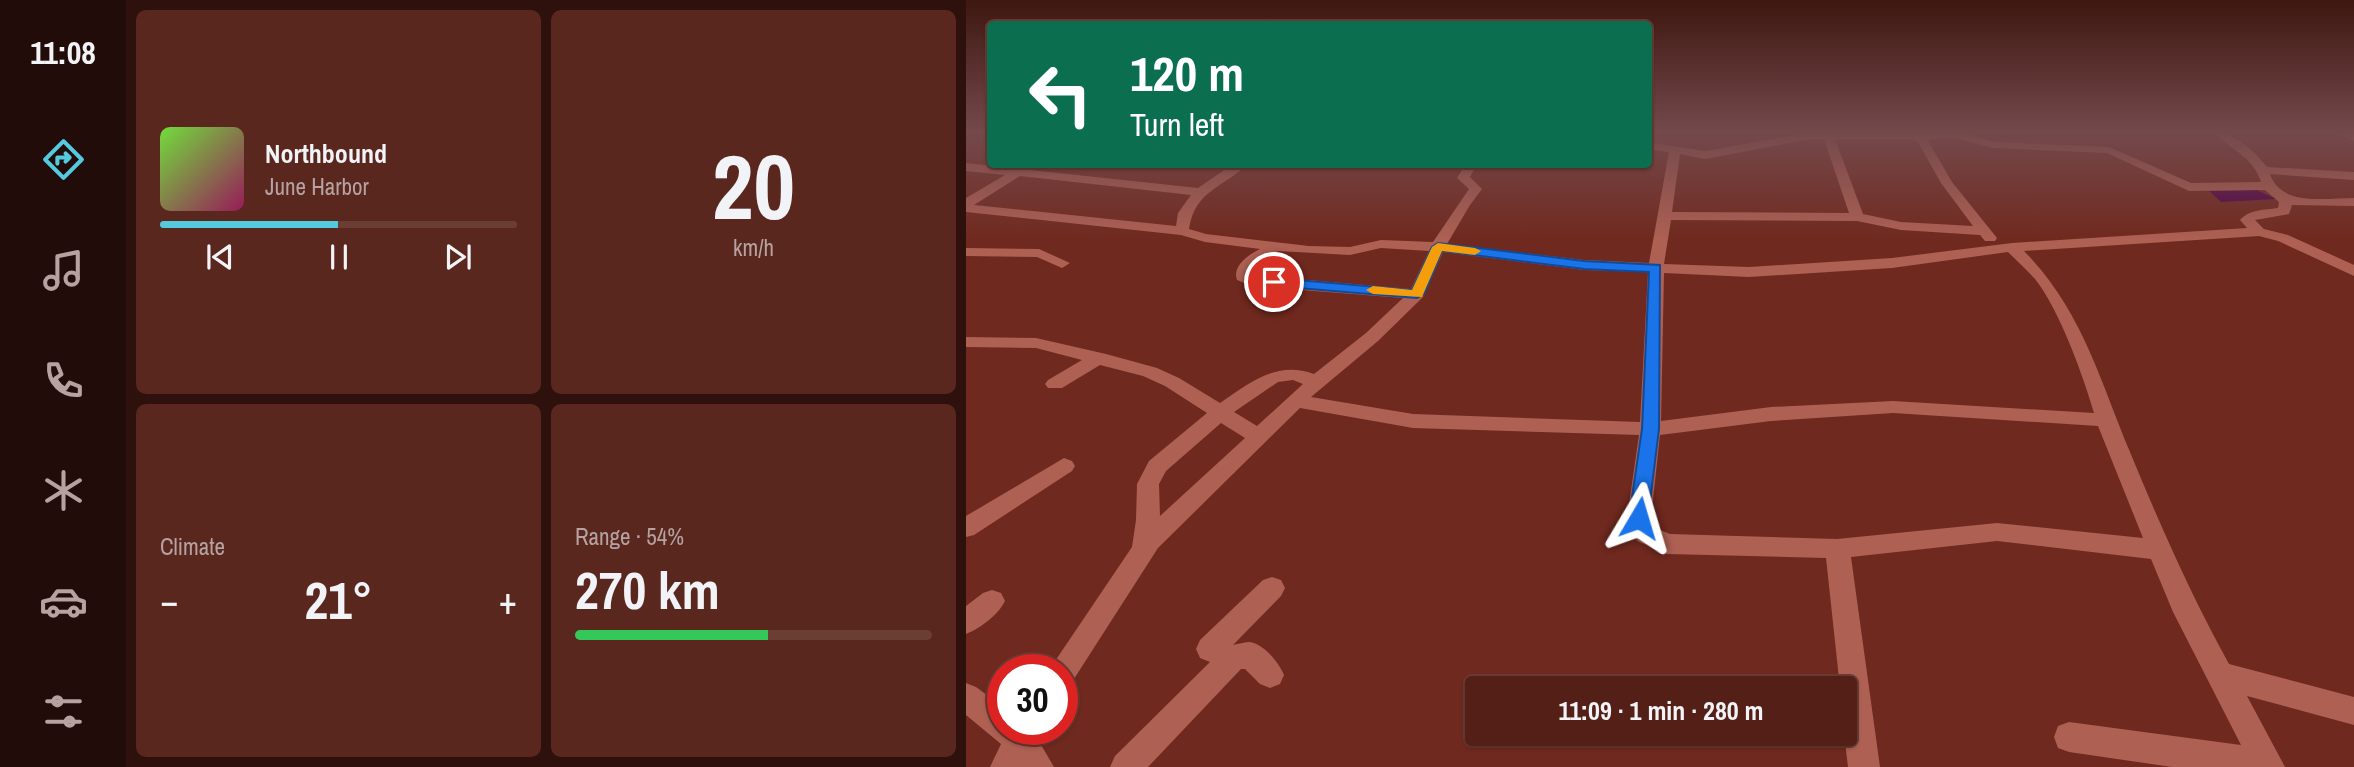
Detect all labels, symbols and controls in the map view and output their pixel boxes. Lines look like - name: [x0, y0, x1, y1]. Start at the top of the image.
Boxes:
- text: 11:08: [30, 31, 96, 74]
- text: 120 m: [1130, 40, 1244, 106]
- icon: left: [1015, 49, 1106, 140]
- text: Turn left: [1130, 103, 1224, 146]
- text: 20: [712, 125, 795, 247]
- icon: directions: [39, 135, 88, 184]
- text: Northbound: [265, 136, 387, 171]
- text: June Harbor: [265, 171, 369, 202]
- text: km/h: [733, 232, 774, 263]
- icon: previous: [201, 238, 239, 276]
- icon: pause: [320, 238, 358, 276]
- icon: next: [439, 238, 477, 276]
- icon: music: [39, 246, 88, 295]
- pin: [1244, 252, 1304, 312]
- icon: arrive: [1255, 263, 1293, 301]
- icon: phone: [39, 356, 88, 405]
- icon: climate: [39, 466, 88, 515]
- position arrow: [1602, 481, 1676, 555]
- text: Range · 54%: [575, 521, 684, 552]
- text: Climate: [160, 531, 225, 562]
- text: 270 km: [575, 555, 720, 625]
- text: 21°: [304, 565, 373, 635]
- text: −: [160, 575, 178, 626]
- text: +: [499, 575, 517, 626]
- icon: car: [39, 577, 88, 626]
- speed limit sign: 30: [987, 654, 1078, 745]
- icon: filters: [39, 687, 88, 736]
- text: 11:09 · 1 min · 280 m: [1558, 693, 1764, 728]

